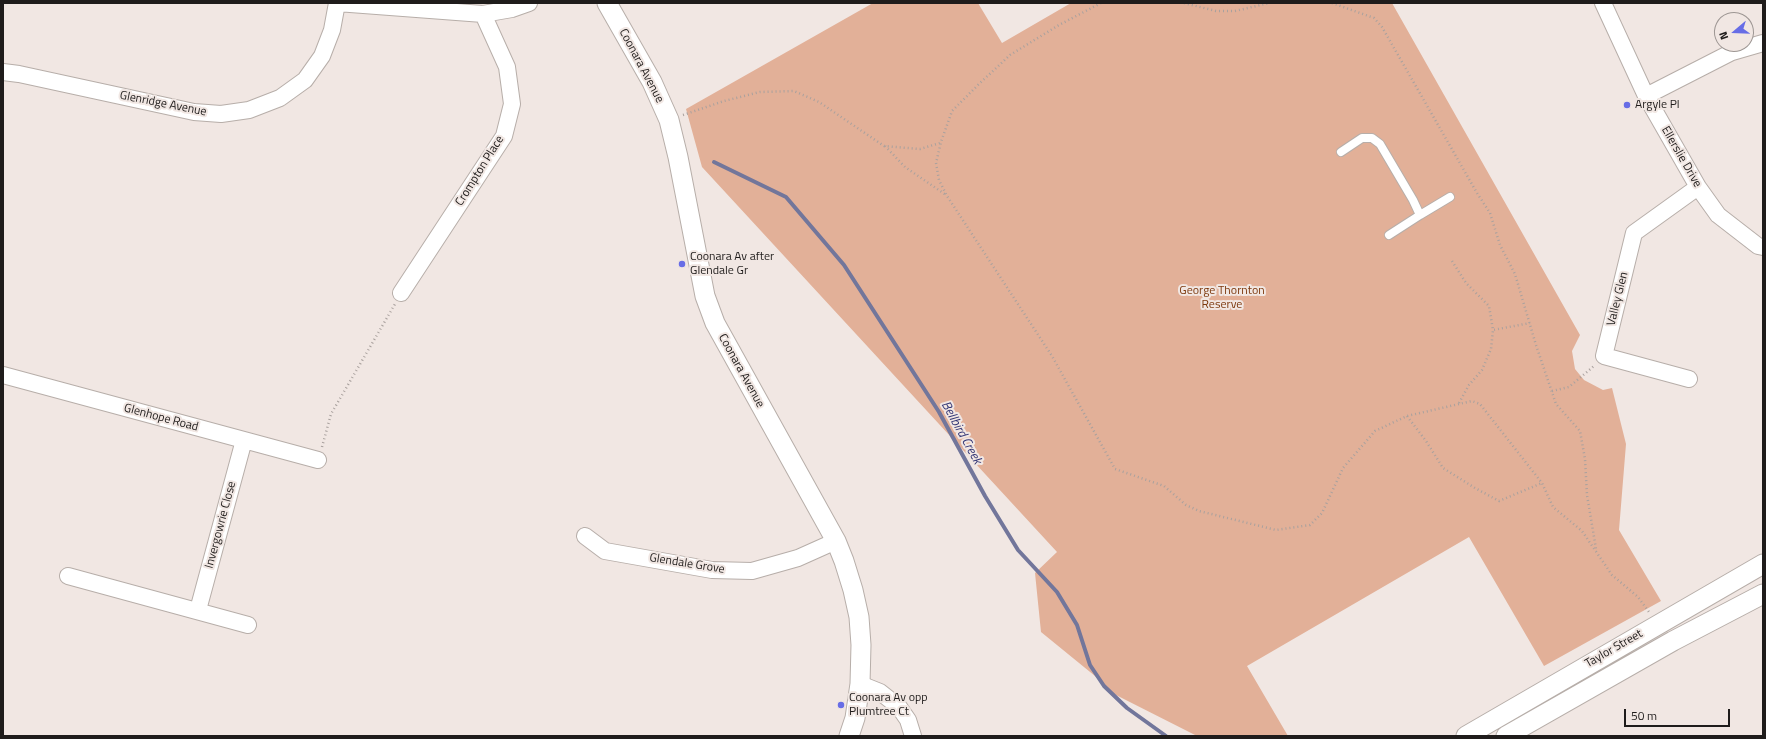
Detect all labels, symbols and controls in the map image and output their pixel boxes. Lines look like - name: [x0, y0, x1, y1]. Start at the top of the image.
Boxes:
- north arrow: [1714, 12, 1754, 52]
- street label: Coonara Avenue: [615, 26, 667, 106]
- text: N: [1715, 29, 1732, 42]
- street label: Glenridge Avenue: [118, 89, 208, 119]
- place label: Argyle Pl: [1635, 98, 1680, 112]
- marker: Argyle Pl: [1622, 100, 1632, 110]
- street label: Ellerslie Drive: [1658, 124, 1704, 190]
- street label: Crompton Place: [453, 133, 507, 209]
- place label: Coonara Av after Glendale Gr: [690, 250, 774, 278]
- marker: Coonara Av after Glendale Gr: [677, 259, 687, 269]
- street label: Valley Glen: [1604, 270, 1632, 328]
- park label: George Thornton Reserve: [1179, 284, 1265, 312]
- street label: Coonara Avenue: [715, 332, 767, 410]
- water label: Bellbird Creek: [937, 399, 985, 467]
- street label: Glenhope Road: [122, 401, 200, 435]
- street label: Invergowrie Close: [202, 480, 240, 570]
- street label: Glendale Grove: [648, 551, 726, 577]
- street label: Taylor Street: [1583, 627, 1645, 671]
- place label: Coonara Av opp Plumtree Ct: [849, 691, 928, 719]
- marker: Coonara Av opp Plumtree Ct: [836, 700, 846, 710]
- scale bar: [1626, 701, 1732, 727]
- text: 50 m: [1631, 706, 1657, 725]

